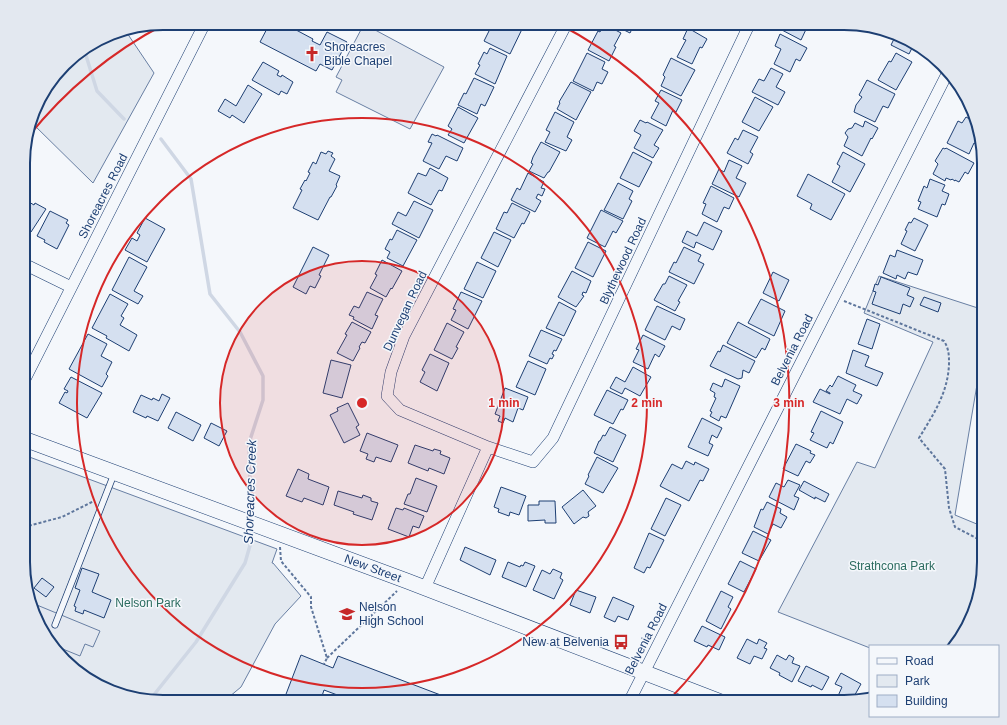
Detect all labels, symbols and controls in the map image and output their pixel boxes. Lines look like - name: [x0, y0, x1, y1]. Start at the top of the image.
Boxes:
- place label: Shoreacres Bible Chapel: [324, 40, 392, 68]
- church icon: Shoreacres Bible Chapel: [303, 45, 321, 63]
- street label: Shoreacres Road: [76, 151, 130, 241]
- street label: Blythewood Road: [597, 215, 649, 307]
- street label: Dunvegan Road: [380, 269, 430, 353]
- street label: Belvenia Road: [768, 312, 816, 388]
- centre of rings: [355, 396, 369, 410]
- text: 1 min: [488, 396, 520, 410]
- text: 2 min: [631, 396, 663, 410]
- text: 3 min: [773, 396, 805, 410]
- water label: Shoreacres Creek: [241, 438, 259, 545]
- street label: New Street: [342, 551, 404, 585]
- park label: Strathcona Park: [849, 559, 936, 573]
- park label: Nelson Park: [115, 596, 182, 610]
- place label: Nelson High School: [359, 600, 424, 628]
- street label: Belvenia Road: [622, 601, 670, 677]
- school or university icon: Nelson High School: [338, 605, 356, 623]
- bus stop icon: New at Belvenia: [612, 633, 630, 651]
- place label: New at Belvenia: [522, 635, 609, 649]
- legend: [869, 645, 999, 717]
- text: Road: [905, 654, 934, 668]
- text: Park: [905, 674, 931, 688]
- text: Building: [905, 694, 948, 708]

